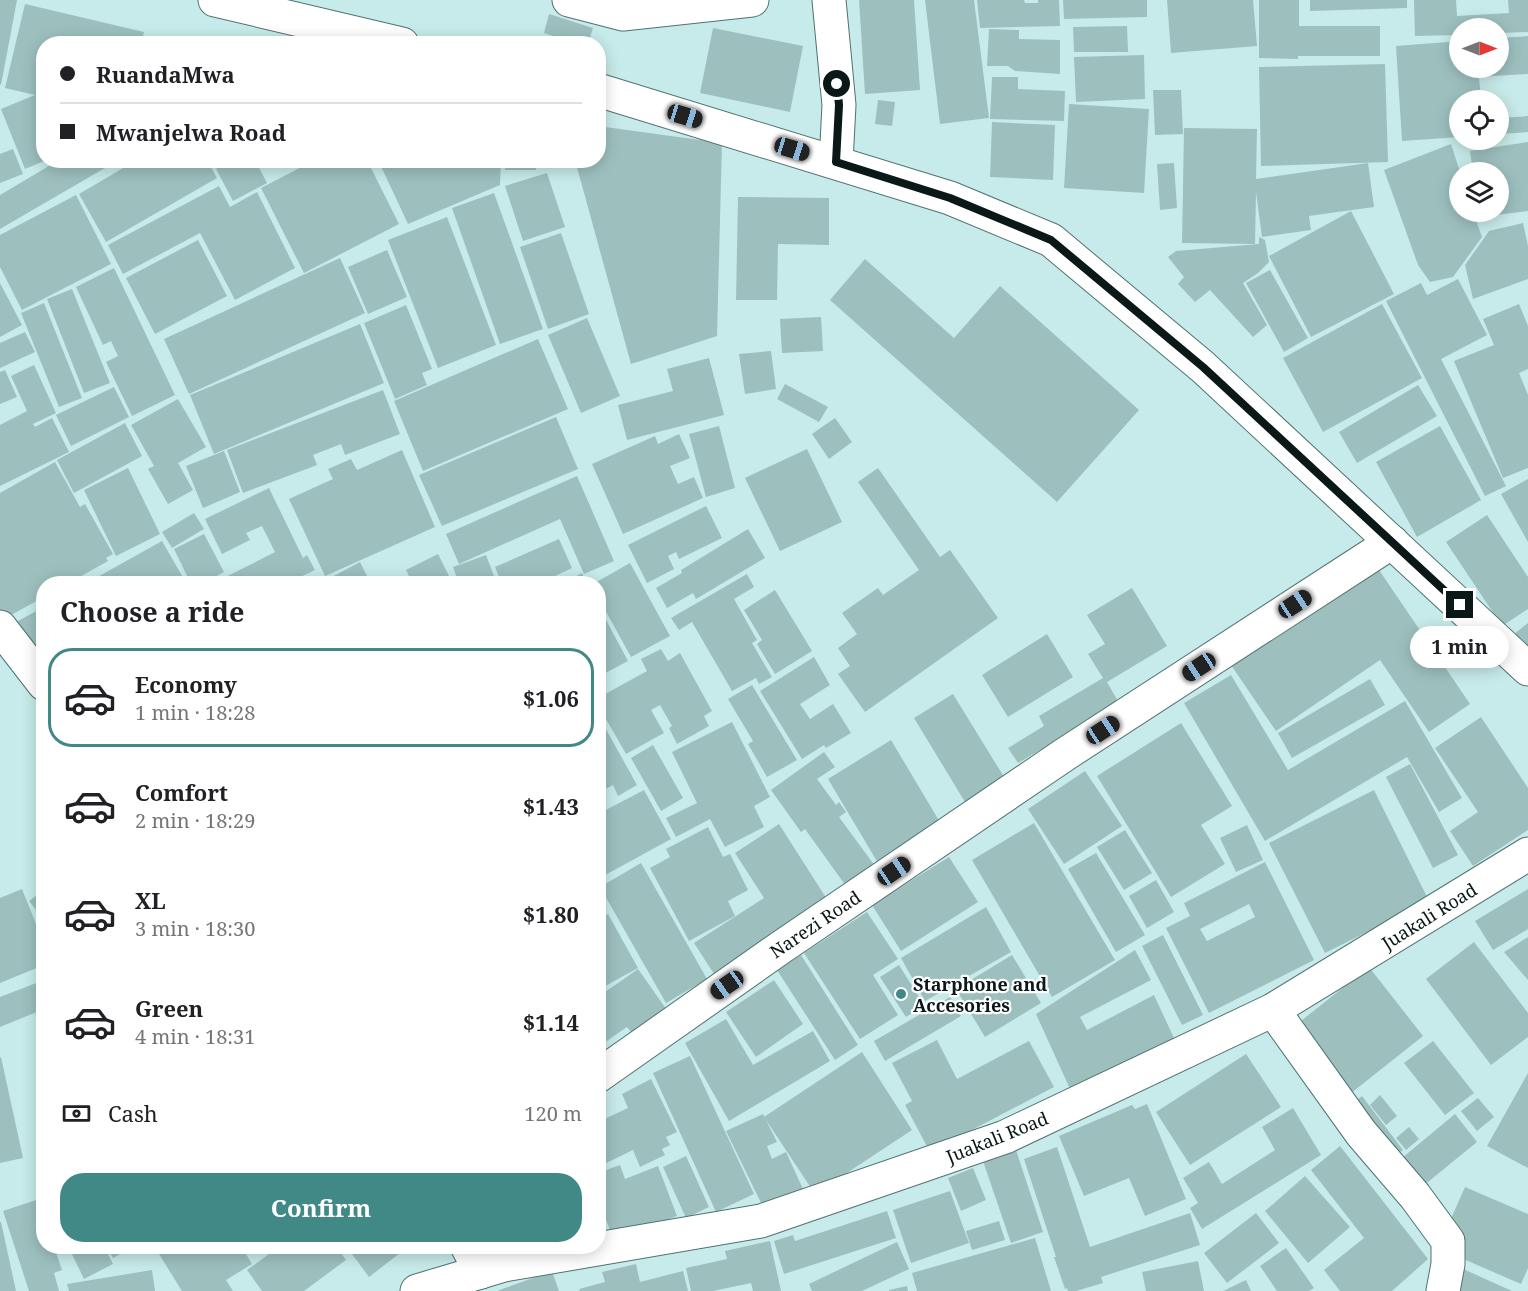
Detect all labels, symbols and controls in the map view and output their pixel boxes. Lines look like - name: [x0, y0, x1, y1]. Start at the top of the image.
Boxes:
- north arrow: [1449, 18, 1509, 78]
- map controls: [1449, 18, 1509, 222]
- text: RuandaMwa: [96, 59, 235, 89]
- route start: [823, 70, 850, 97]
- button: locate: [1449, 90, 1509, 150]
- car: [665, 102, 705, 130]
- text: Mwanjelwa Road: [96, 117, 286, 147]
- car: [772, 135, 812, 163]
- button: layers: [1449, 162, 1509, 222]
- car: [1275, 587, 1315, 621]
- route end: [1446, 591, 1473, 618]
- text: Choose a ride: [60, 593, 245, 630]
- callout: 1 min: [1410, 626, 1510, 668]
- text: 1 min: [1431, 633, 1488, 660]
- car: [1179, 650, 1219, 684]
- text: Economy: [135, 669, 237, 699]
- icon: car: [63, 671, 117, 725]
- text: $1.06: [523, 683, 579, 713]
- text: 1 min · 18:28: [135, 699, 255, 726]
- car: [1083, 713, 1123, 747]
- text: Comfort: [135, 777, 228, 807]
- icon: car: [63, 779, 117, 833]
- text: $1.43: [523, 791, 579, 821]
- text: 2 min · 18:29: [135, 807, 255, 834]
- car: [874, 853, 914, 889]
- street label: Juakali Road: [1376, 877, 1481, 955]
- text: XL: [135, 885, 166, 915]
- street label: Narezi Road: [765, 885, 865, 963]
- icon: car: [63, 887, 117, 941]
- text: $1.80: [523, 899, 579, 929]
- text: 3 min · 18:30: [135, 915, 255, 942]
- car: [707, 967, 747, 1003]
- place label: Starphone and Accesories: [913, 972, 1047, 1017]
- marker: Starphone and Accesories: [894, 987, 908, 1001]
- text: Green: [135, 993, 203, 1023]
- icon: car: [63, 995, 117, 1049]
- text: $1.14: [523, 1007, 579, 1037]
- text: 4 min · 18:31: [135, 1023, 255, 1050]
- icon: cash: [60, 1097, 93, 1130]
- text: Cash: [108, 1098, 158, 1128]
- text: 120 m: [524, 1100, 582, 1127]
- street label: Juakali Road: [941, 1106, 1052, 1169]
- button: Confirm: [60, 1173, 582, 1242]

